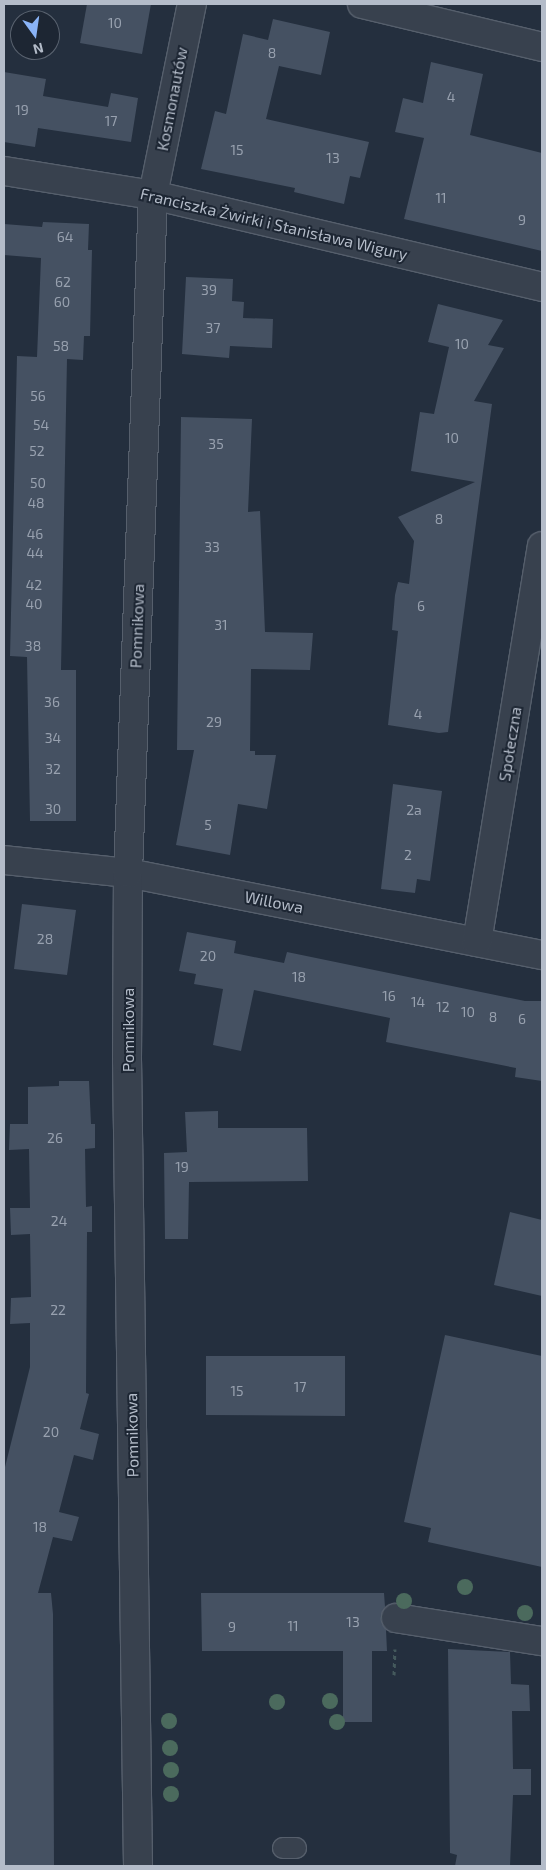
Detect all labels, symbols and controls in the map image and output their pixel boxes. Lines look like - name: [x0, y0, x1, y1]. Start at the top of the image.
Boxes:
- north arrow: [10, 10, 60, 60]
- house number: 10: [108, 15, 122, 31]
- text: N: [32, 40, 45, 59]
- house number: 8: [268, 45, 276, 61]
- street label: Kosmonautów: [153, 46, 191, 152]
- house number: 4: [447, 89, 455, 105]
- house number: 19: [15, 102, 29, 118]
- house number: 17: [105, 113, 117, 129]
- house number: 15: [230, 142, 244, 158]
- house number: 13: [326, 150, 340, 166]
- street label: Franciszka Żwirki i Stanisława Wigury: [138, 184, 410, 264]
- house number: 11: [435, 190, 447, 206]
- house number: 9: [518, 212, 526, 228]
- house number: 64: [57, 229, 73, 245]
- house number: 62: [55, 274, 71, 290]
- house number: 39: [201, 282, 217, 298]
- house number: 60: [54, 294, 70, 310]
- house number: 37: [206, 320, 220, 336]
- house number: 10: [455, 336, 469, 352]
- house number: 58: [53, 338, 69, 354]
- house number: 56: [30, 388, 46, 404]
- house number: 54: [33, 417, 49, 433]
- house number: 10: [445, 430, 459, 446]
- house number: 35: [208, 436, 224, 452]
- house number: 52: [29, 443, 45, 459]
- house number: 50: [30, 475, 46, 491]
- house number: 48: [27, 495, 45, 511]
- house number: 8: [435, 511, 443, 527]
- house number: 46: [27, 526, 43, 542]
- house number: 33: [204, 539, 220, 555]
- house number: 44: [26, 545, 44, 561]
- house number: 42: [26, 577, 42, 593]
- street label: Pomnikowa: [126, 583, 148, 669]
- house number: 40: [25, 596, 43, 612]
- house number: 6: [417, 598, 425, 614]
- house number: 31: [214, 617, 228, 633]
- house number: 38: [25, 638, 41, 654]
- house number: 36: [44, 694, 60, 710]
- street label: Społeczna: [495, 705, 525, 783]
- house number: 4: [414, 706, 422, 722]
- house number: 29: [206, 714, 222, 730]
- house number: 34: [45, 730, 61, 746]
- house number: 32: [45, 761, 61, 777]
- house number: 30: [45, 801, 61, 817]
- house number: 2a: [406, 802, 422, 818]
- house number: 5: [204, 817, 212, 833]
- house number: 2: [404, 847, 412, 863]
- street label: Willowa: [243, 887, 305, 917]
- house number: 28: [37, 931, 53, 947]
- house number: 20: [200, 948, 216, 964]
- house number: 18: [292, 969, 306, 985]
- street label: Pomnikowa: [118, 988, 138, 1072]
- house number: 16: [382, 988, 396, 1004]
- house number: 14: [411, 994, 425, 1010]
- house number: 12: [436, 999, 450, 1015]
- house number: 10: [461, 1004, 475, 1020]
- house number: 8: [489, 1009, 497, 1025]
- house number: 6: [518, 1011, 526, 1027]
- house number: 26: [47, 1130, 63, 1146]
- house number: 19: [175, 1159, 189, 1175]
- house number: 24: [51, 1213, 67, 1229]
- house number: 22: [50, 1302, 66, 1318]
- house number: 17: [294, 1379, 306, 1395]
- house number: 15: [230, 1383, 244, 1399]
- street label: Pomnikowa: [122, 1393, 142, 1477]
- house number: 20: [43, 1424, 59, 1440]
- house number: 18: [33, 1519, 47, 1535]
- house number: 13: [346, 1614, 360, 1630]
- house number: 11: [287, 1618, 299, 1634]
- house number: 9: [228, 1619, 236, 1635]

